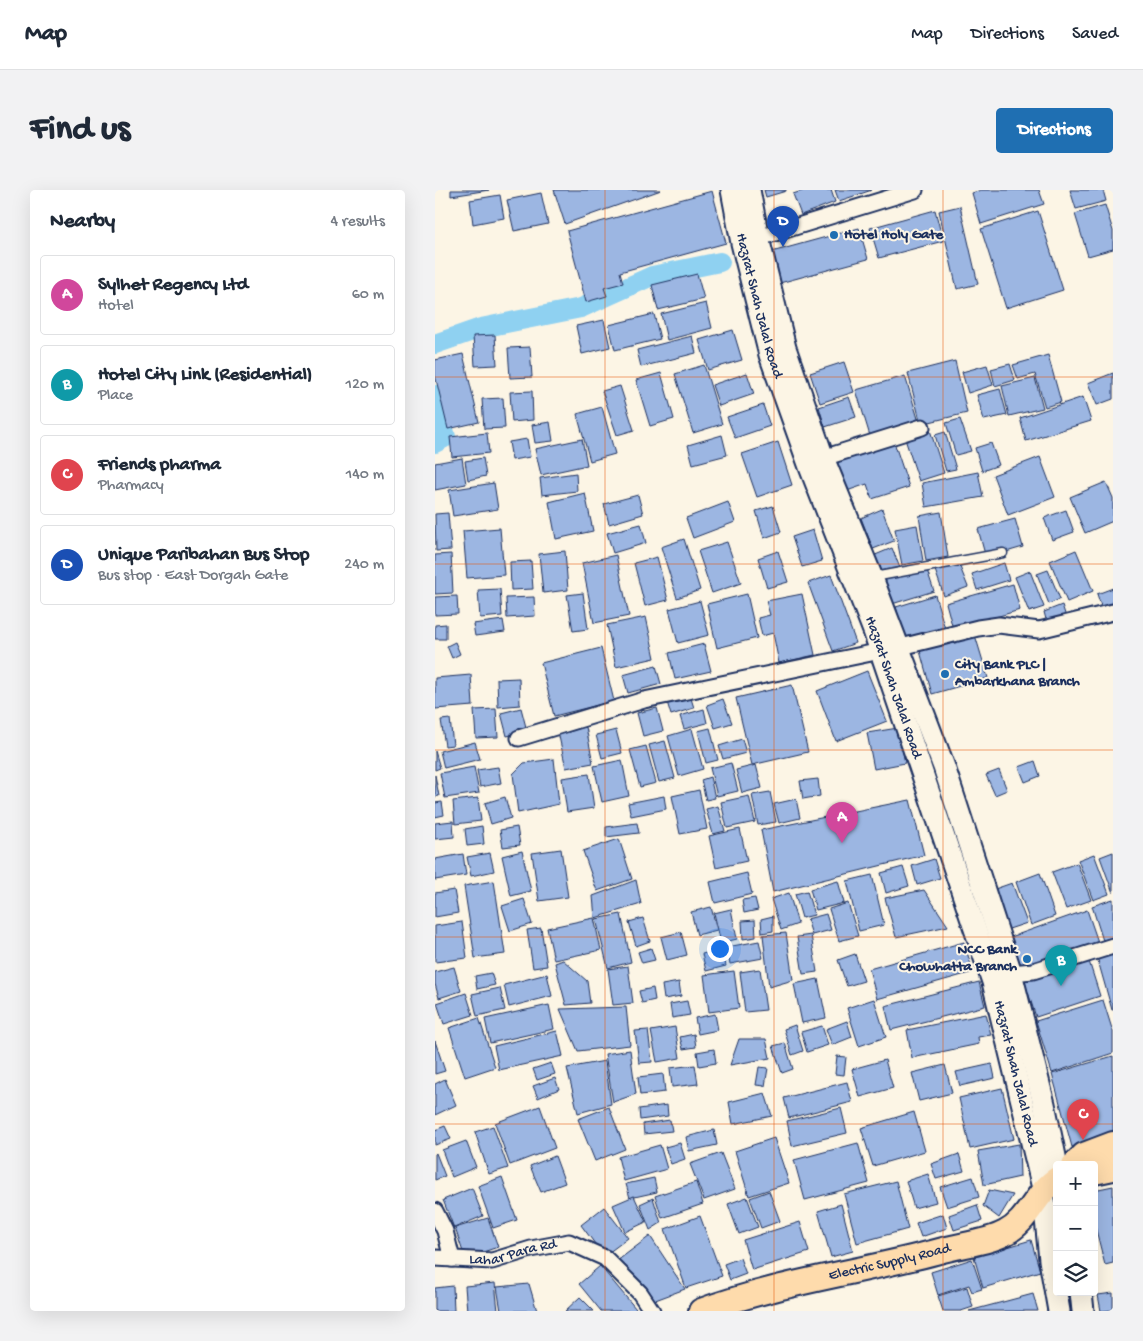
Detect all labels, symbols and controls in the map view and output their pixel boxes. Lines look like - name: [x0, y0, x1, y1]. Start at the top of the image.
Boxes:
- text: Map: [25, 20, 67, 49]
- text: Map: [911, 24, 943, 45]
- text: Directions: [971, 24, 1044, 45]
- text: Saved: [1072, 24, 1118, 45]
- button: Directions: [996, 108, 1113, 153]
- text: Find us: [30, 110, 130, 151]
- pin: D: [767, 206, 799, 247]
- text: Nearby: [50, 210, 115, 235]
- text: 4 results: [330, 213, 385, 232]
- place label: Hotel Holy Gate: [844, 226, 945, 244]
- marker: Hotel Holy Gate: [828, 229, 840, 241]
- street label: Hazrat Shah Jalal Road: [731, 232, 787, 382]
- text: Sylhet Regency Ltd: [98, 274, 248, 297]
- text: A: [62, 286, 72, 305]
- text: 60 m: [352, 286, 384, 305]
- text: Hotel: [98, 297, 134, 316]
- text: Hotel City Link (Residential): [98, 364, 312, 387]
- text: B: [63, 376, 71, 395]
- text: 120 m: [345, 376, 384, 395]
- text: Place: [98, 387, 133, 406]
- text: Friends pharma: [98, 454, 221, 477]
- text: C: [63, 466, 71, 485]
- text: 140 m: [346, 466, 384, 485]
- text: Pharmacy: [98, 477, 164, 496]
- text: Unique Paribahan Bus Stop: [98, 544, 309, 567]
- text: D: [62, 556, 72, 575]
- text: 240 m: [344, 556, 384, 575]
- text: Bus stop · East Dorgah Gate: [98, 567, 288, 586]
- street label: Hazrat Shah Jalal Road: [860, 614, 926, 762]
- place label: City Bank PLC | Ambarkhana Branch: [954, 656, 1080, 691]
- marker: City Bank PLC | Ambarkhana Branch: [939, 668, 951, 680]
- pin: A: [826, 802, 858, 843]
- your location: [707, 936, 733, 962]
- place label: NCC Bank Chowhatta Branch: [898, 941, 1019, 976]
- pin: B: [1045, 945, 1077, 986]
- marker: NCC Bank Chowhatta Branch: [1021, 953, 1033, 965]
- street label: Hazrat Shah Jalal Road: [989, 999, 1042, 1149]
- pin: C: [1067, 1099, 1099, 1140]
- map controls: [1053, 1161, 1098, 1296]
- button: +: [1053, 1161, 1098, 1206]
- button: −: [1053, 1206, 1098, 1251]
- street label: Lahar Para Rd: [469, 1235, 559, 1270]
- street label: Electric Supply Road: [827, 1239, 954, 1285]
- button: layers: [1053, 1251, 1098, 1296]

